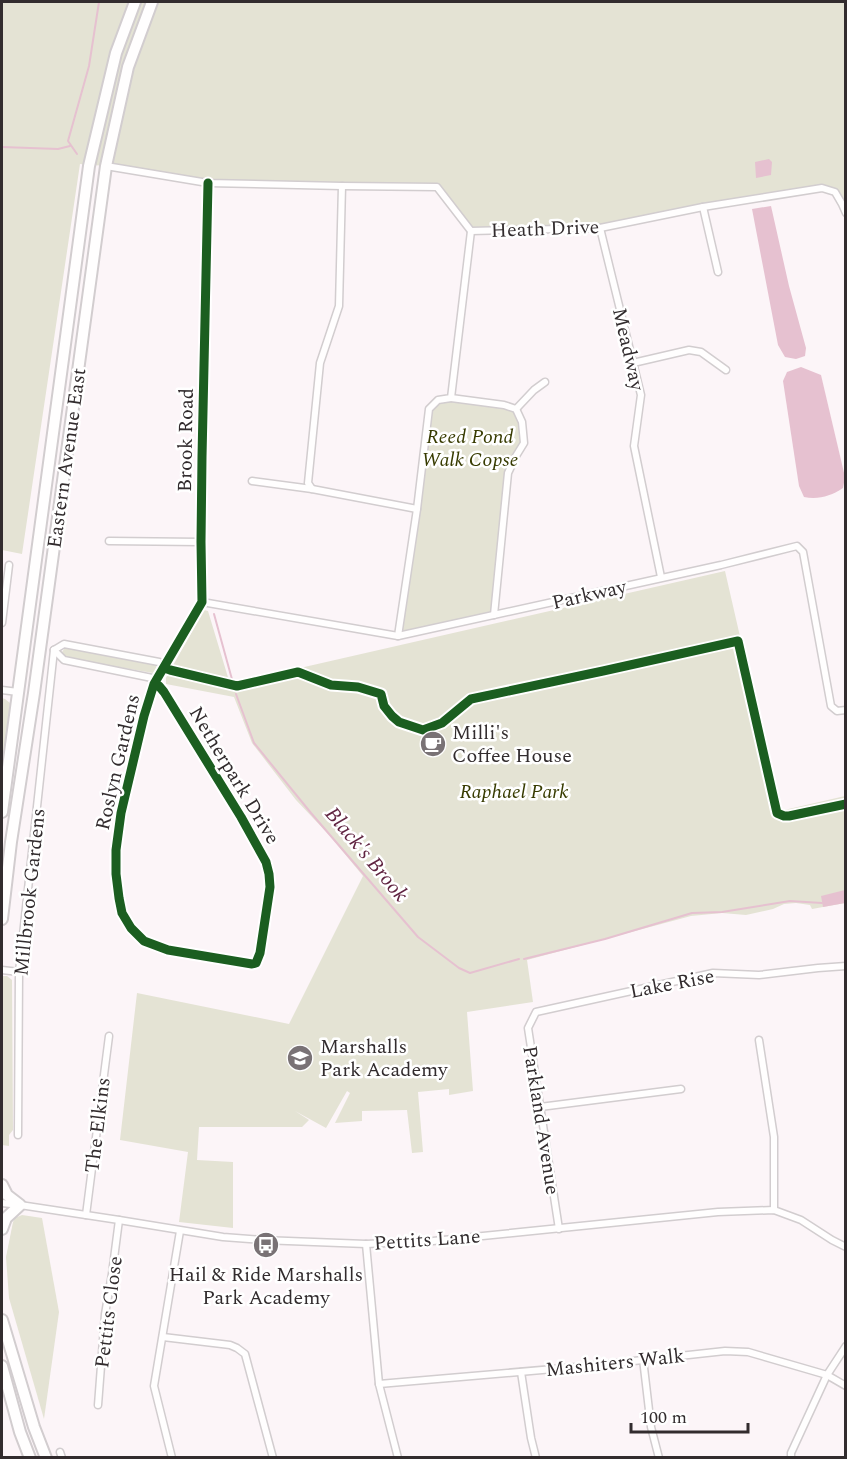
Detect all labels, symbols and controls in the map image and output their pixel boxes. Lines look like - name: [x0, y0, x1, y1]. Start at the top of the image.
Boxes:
- street label: Heath Drive: [490, 212, 600, 246]
- street label: Meadway: [604, 305, 652, 395]
- street label: Eastern Avenue East: [39, 366, 95, 550]
- street label: Brook Road: [170, 388, 202, 492]
- park label: Reed Pond Walk Copse: [422, 422, 519, 475]
- street label: Parkway: [549, 572, 631, 618]
- street label: Roslyn Gardens: [88, 691, 148, 833]
- street label: Netherpark Drive: [181, 701, 287, 850]
- place label: Milli's Coffee House: [452, 718, 572, 771]
- cafe icon: Milli's Coffee House: [418, 729, 448, 759]
- park label: Raphael Park: [459, 777, 569, 807]
- water label: Black's Brook: [317, 800, 416, 910]
- street label: Millbrook Gardens: [6, 807, 54, 977]
- street label: Lake Rise: [627, 961, 717, 1007]
- place label: Marshalls Park Academy: [320, 1032, 449, 1085]
- school or university icon: Marshalls Park Academy: [285, 1043, 315, 1073]
- street label: Parkland Avenue: [514, 1043, 568, 1197]
- street label: The Elkins: [77, 1076, 119, 1175]
- street label: Pettits Lane: [373, 1221, 481, 1259]
- bus stop icon: Hail & Ride Marshalls Park Academy: [251, 1230, 281, 1260]
- street label: Pettits Close: [87, 1254, 131, 1370]
- place label: Hail & Ride Marshalls Park Academy: [169, 1260, 363, 1313]
- street label: Mashiters Walk: [544, 1341, 686, 1385]
- scale bar: [631, 1396, 748, 1434]
- text: 100 m: [640, 1404, 687, 1431]

